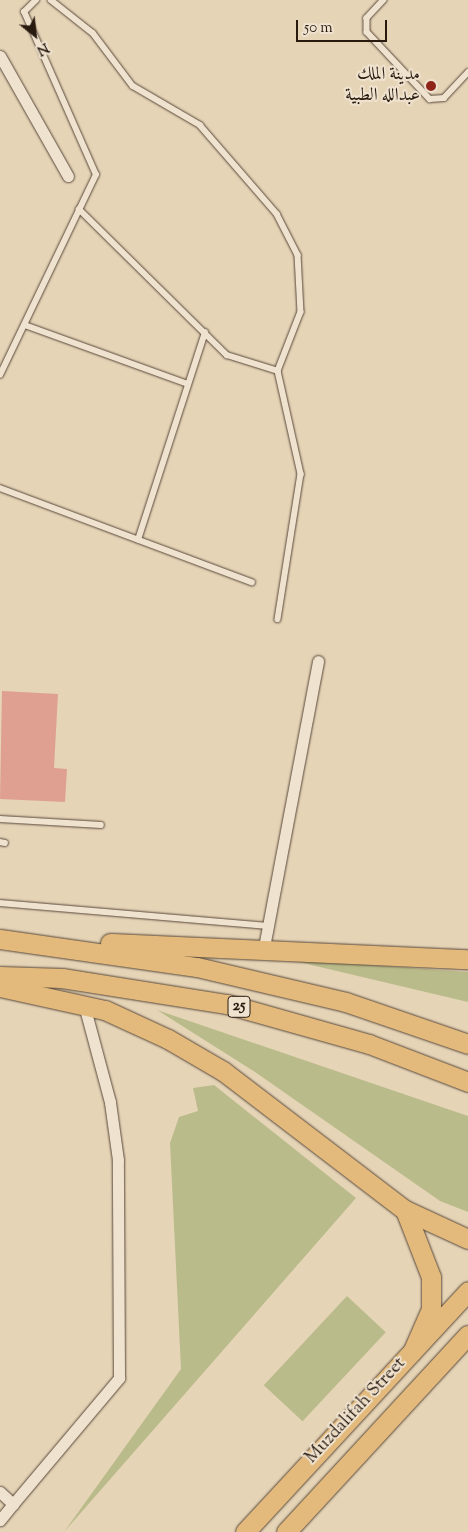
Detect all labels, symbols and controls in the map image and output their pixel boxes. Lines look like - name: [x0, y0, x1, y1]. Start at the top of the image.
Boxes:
- north arrow: [10, 10, 60, 60]
- scale bar: [298, 10, 389, 42]
- text: 50 m: [304, 18, 333, 39]
- text: N: [33, 37, 52, 60]
- place label: مدينة الملك عبدالله الطبية: [345, 65, 420, 108]
- marker: مدينة الملك عبدالله الطبية: [424, 79, 438, 93]
- road number: 25: [226, 994, 252, 1020]
- street label: Muzdalifah Street: [301, 1353, 411, 1469]

